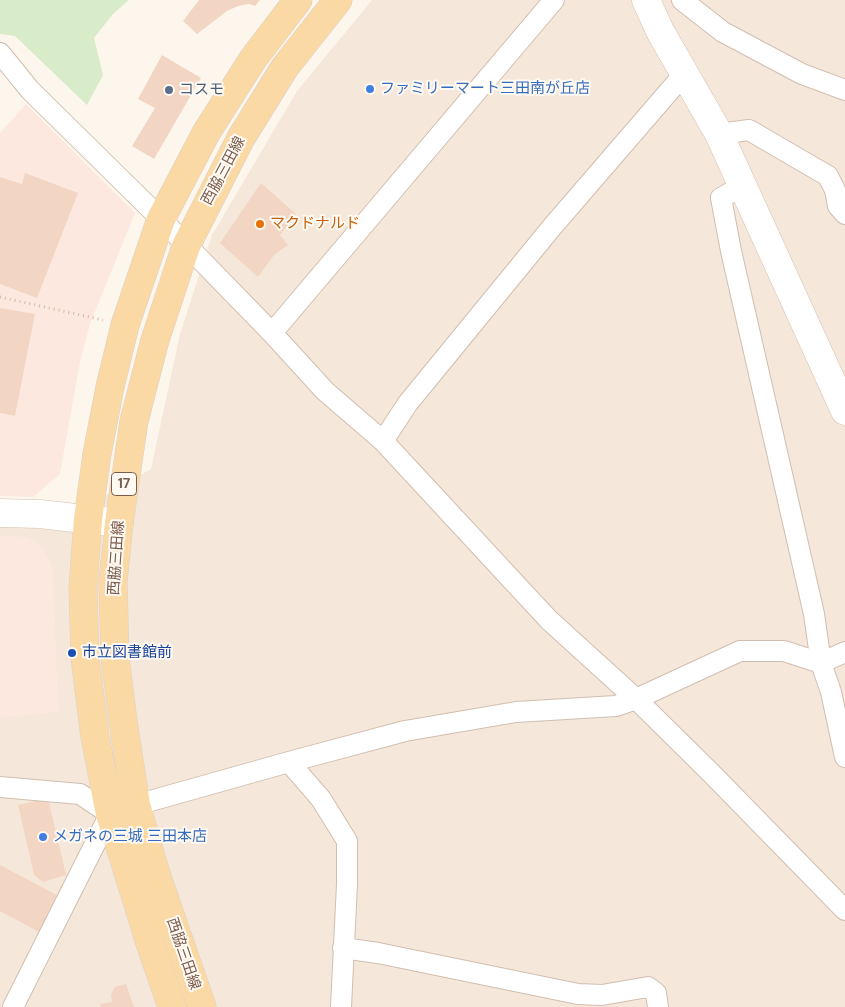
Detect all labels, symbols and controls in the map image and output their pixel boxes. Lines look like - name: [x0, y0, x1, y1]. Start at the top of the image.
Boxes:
- place label: ファミリーマート三田南が丘店: [380, 80, 590, 98]
- place label: コスモ: [179, 81, 224, 99]
- marker: ファミリーマート三田南が丘店: [364, 83, 376, 95]
- marker: コスモ: [163, 84, 175, 96]
- street label: 西脇三田線: [198, 134, 250, 208]
- place label: マクドナルド: [270, 215, 360, 233]
- marker: マクドナルド: [254, 218, 266, 230]
- road number: 17: [112, 472, 136, 496]
- street label: 西脇三田線: [105, 520, 129, 596]
- place label: 市立図書館前: [82, 644, 172, 662]
- marker: 市立図書館前: [66, 647, 78, 659]
- place label: メガネの三城 三田本店: [53, 828, 207, 846]
- marker: メガネの三城 三田本店: [37, 831, 49, 843]
- street label: 西脇三田線: [162, 916, 204, 992]

